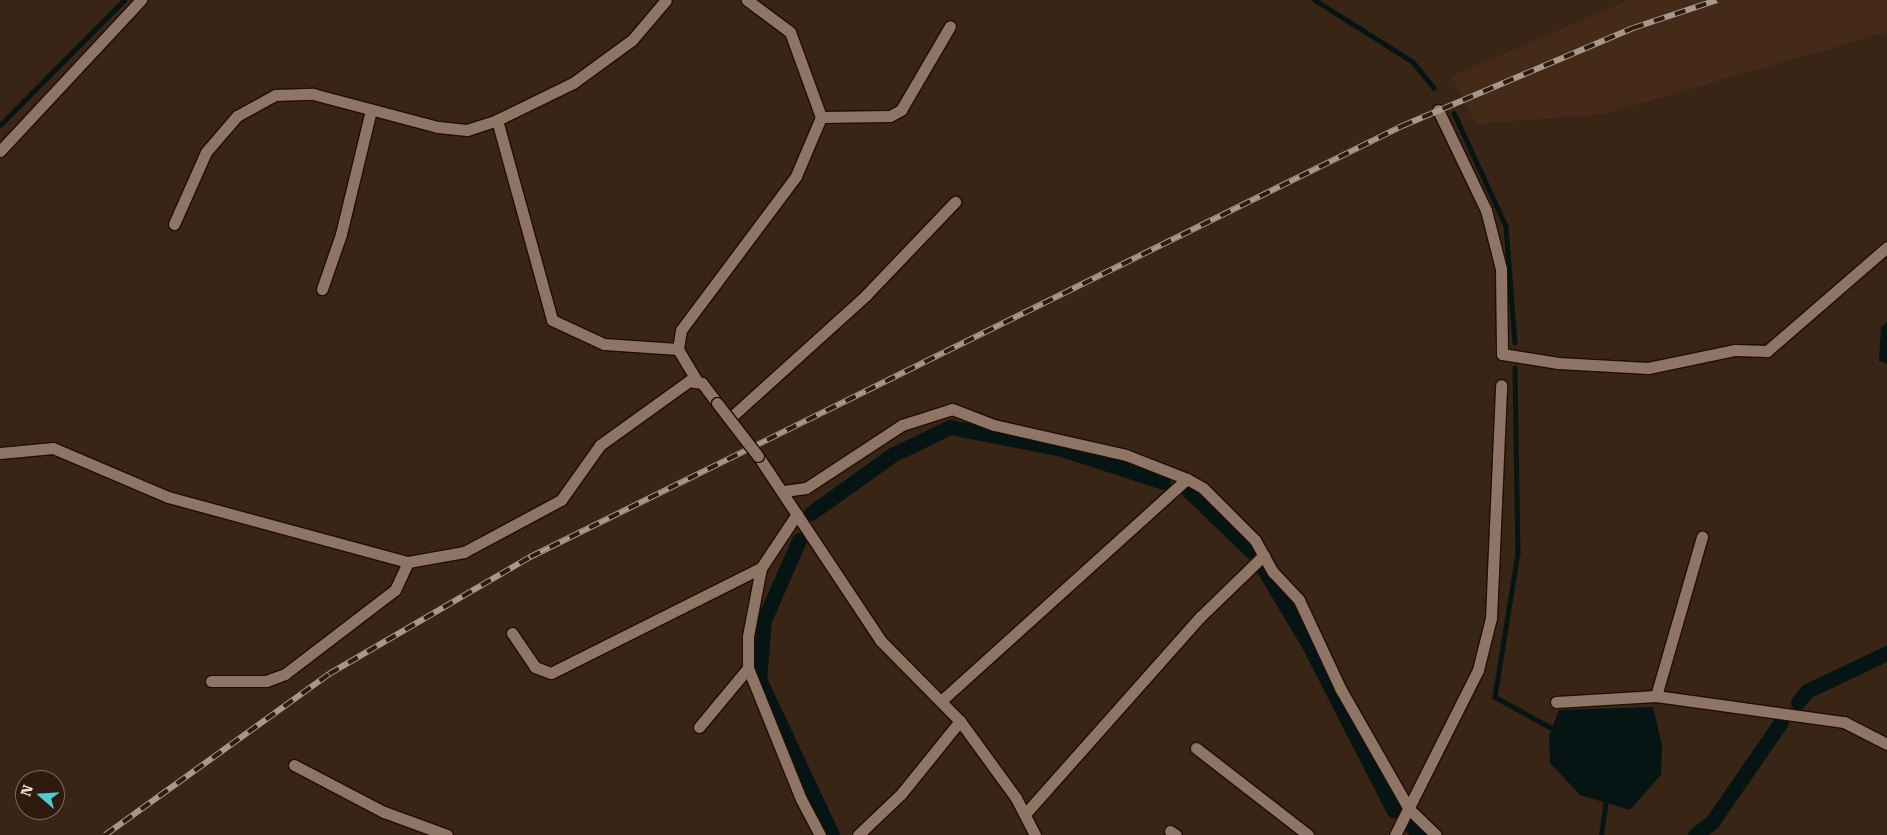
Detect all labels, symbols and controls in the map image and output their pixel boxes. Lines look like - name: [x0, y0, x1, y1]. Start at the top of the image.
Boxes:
- north arrow: [15, 770, 65, 820]
- text: N: [17, 783, 36, 798]

